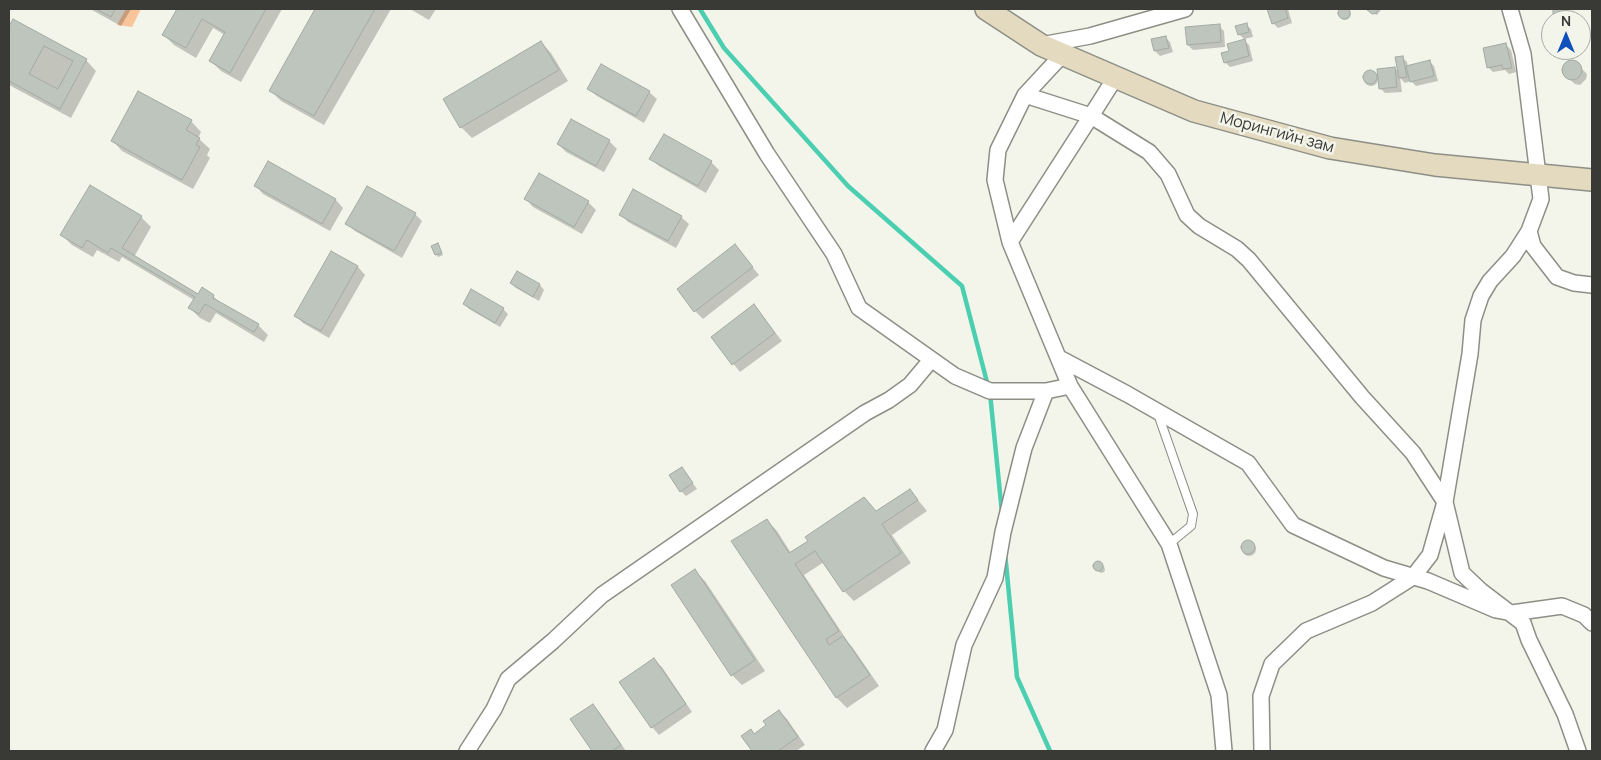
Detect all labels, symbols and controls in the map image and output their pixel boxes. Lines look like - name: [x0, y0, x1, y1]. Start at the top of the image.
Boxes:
- north arrow: [1541, 10, 1591, 60]
- text: N: [1561, 11, 1571, 30]
- street label: Морингийн зам: [1218, 109, 1336, 157]

